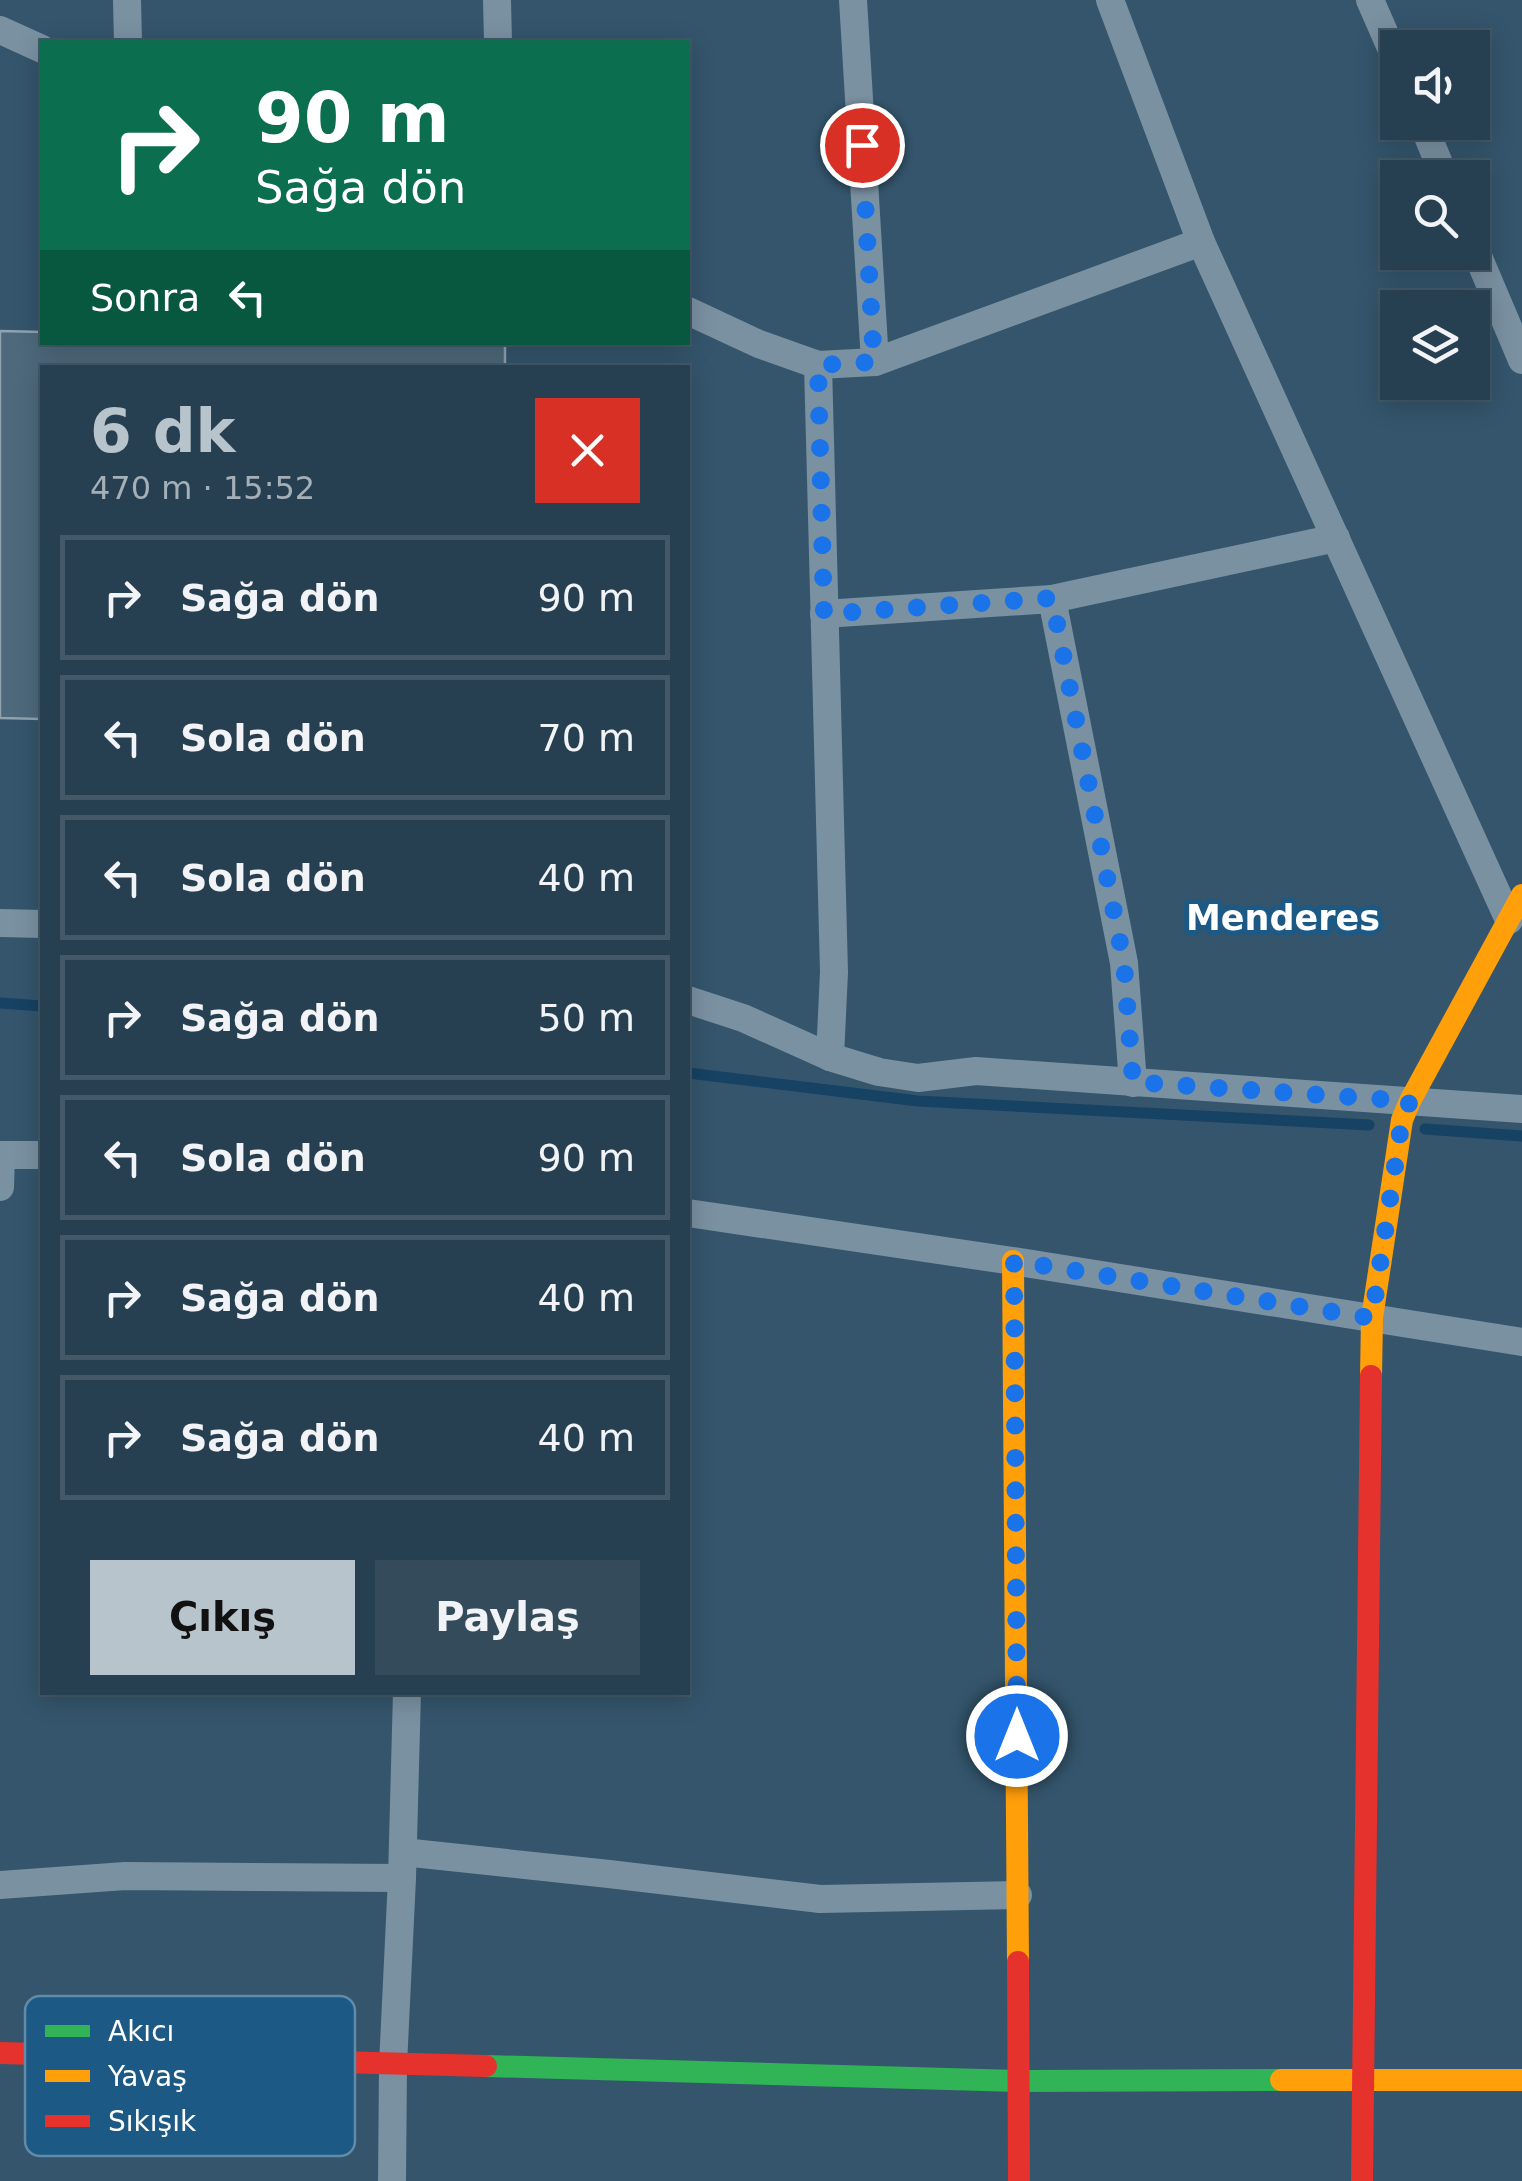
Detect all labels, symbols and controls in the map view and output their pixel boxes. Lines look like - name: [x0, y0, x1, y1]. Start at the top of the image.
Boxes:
- map controls: [1380, 30, 1490, 400]
- button: sound: [1380, 30, 1490, 140]
- text: 90 m: [255, 77, 450, 159]
- icon: right: [90, 80, 220, 210]
- pin: [820, 103, 905, 188]
- icon: arrive: [835, 118, 890, 173]
- button: search: [1380, 160, 1490, 270]
- text: Sağa dön: [255, 161, 466, 214]
- icon: left: [220, 270, 275, 325]
- text: Sonra: [90, 276, 200, 320]
- button: layers: [1380, 290, 1490, 400]
- text: 6 dk: [90, 396, 236, 466]
- button: close: [535, 398, 640, 503]
- text: 470 m · 15:52: [90, 469, 315, 507]
- icon: right: [95, 570, 150, 625]
- text: Sağa dön: [180, 576, 379, 620]
- text: 90 m: [538, 576, 635, 620]
- icon: left: [95, 710, 150, 765]
- text: Sola dön: [180, 716, 366, 760]
- text: 70 m: [538, 716, 635, 760]
- icon: left: [95, 850, 150, 905]
- text: Sola dön: [180, 856, 366, 900]
- text: 40 m: [538, 856, 635, 900]
- district label: Menderes: [1186, 898, 1380, 938]
- icon: right: [95, 990, 150, 1045]
- text: Sağa dön: [180, 996, 379, 1040]
- text: 50 m: [538, 996, 635, 1040]
- icon: left: [95, 1130, 150, 1185]
- text: Sola dön: [180, 1136, 366, 1180]
- text: 90 m: [538, 1136, 635, 1180]
- icon: right: [95, 1270, 150, 1325]
- text: Sağa dön: [180, 1276, 379, 1320]
- text: 40 m: [538, 1276, 635, 1320]
- icon: right: [95, 1410, 150, 1465]
- text: Sağa dön: [180, 1416, 379, 1460]
- text: 40 m: [538, 1416, 635, 1460]
- button: Çıkış: [90, 1560, 355, 1675]
- button: Paylaş: [375, 1560, 640, 1675]
- position arrow: [965, 1684, 1069, 1788]
- legend: [25, 1996, 355, 2156]
- text: Akıcı: [108, 2015, 174, 2048]
- text: Yavaş: [107, 2060, 187, 2093]
- text: Sıkışık: [108, 2105, 197, 2138]

